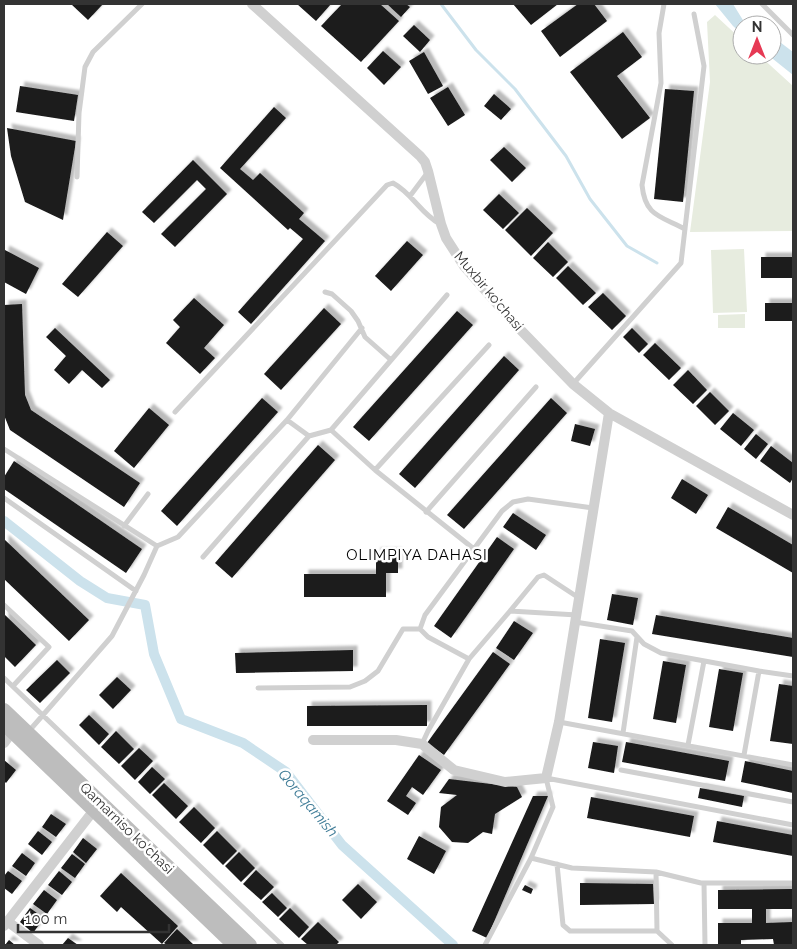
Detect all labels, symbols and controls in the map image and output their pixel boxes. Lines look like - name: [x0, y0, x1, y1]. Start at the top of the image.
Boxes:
- north arrow: [732, 15, 782, 65]
- text: N: [752, 19, 762, 35]
- street label: Muxbir ko'chasi: [451, 248, 527, 334]
- district label: OLIMPIYA DAHASI: [346, 546, 488, 564]
- water label: Qoraqamish: [274, 765, 342, 841]
- street label: Qamarniso ko'chasi: [77, 779, 177, 877]
- scale bar: [18, 902, 169, 934]
- text: 100 m: [25, 910, 67, 928]

